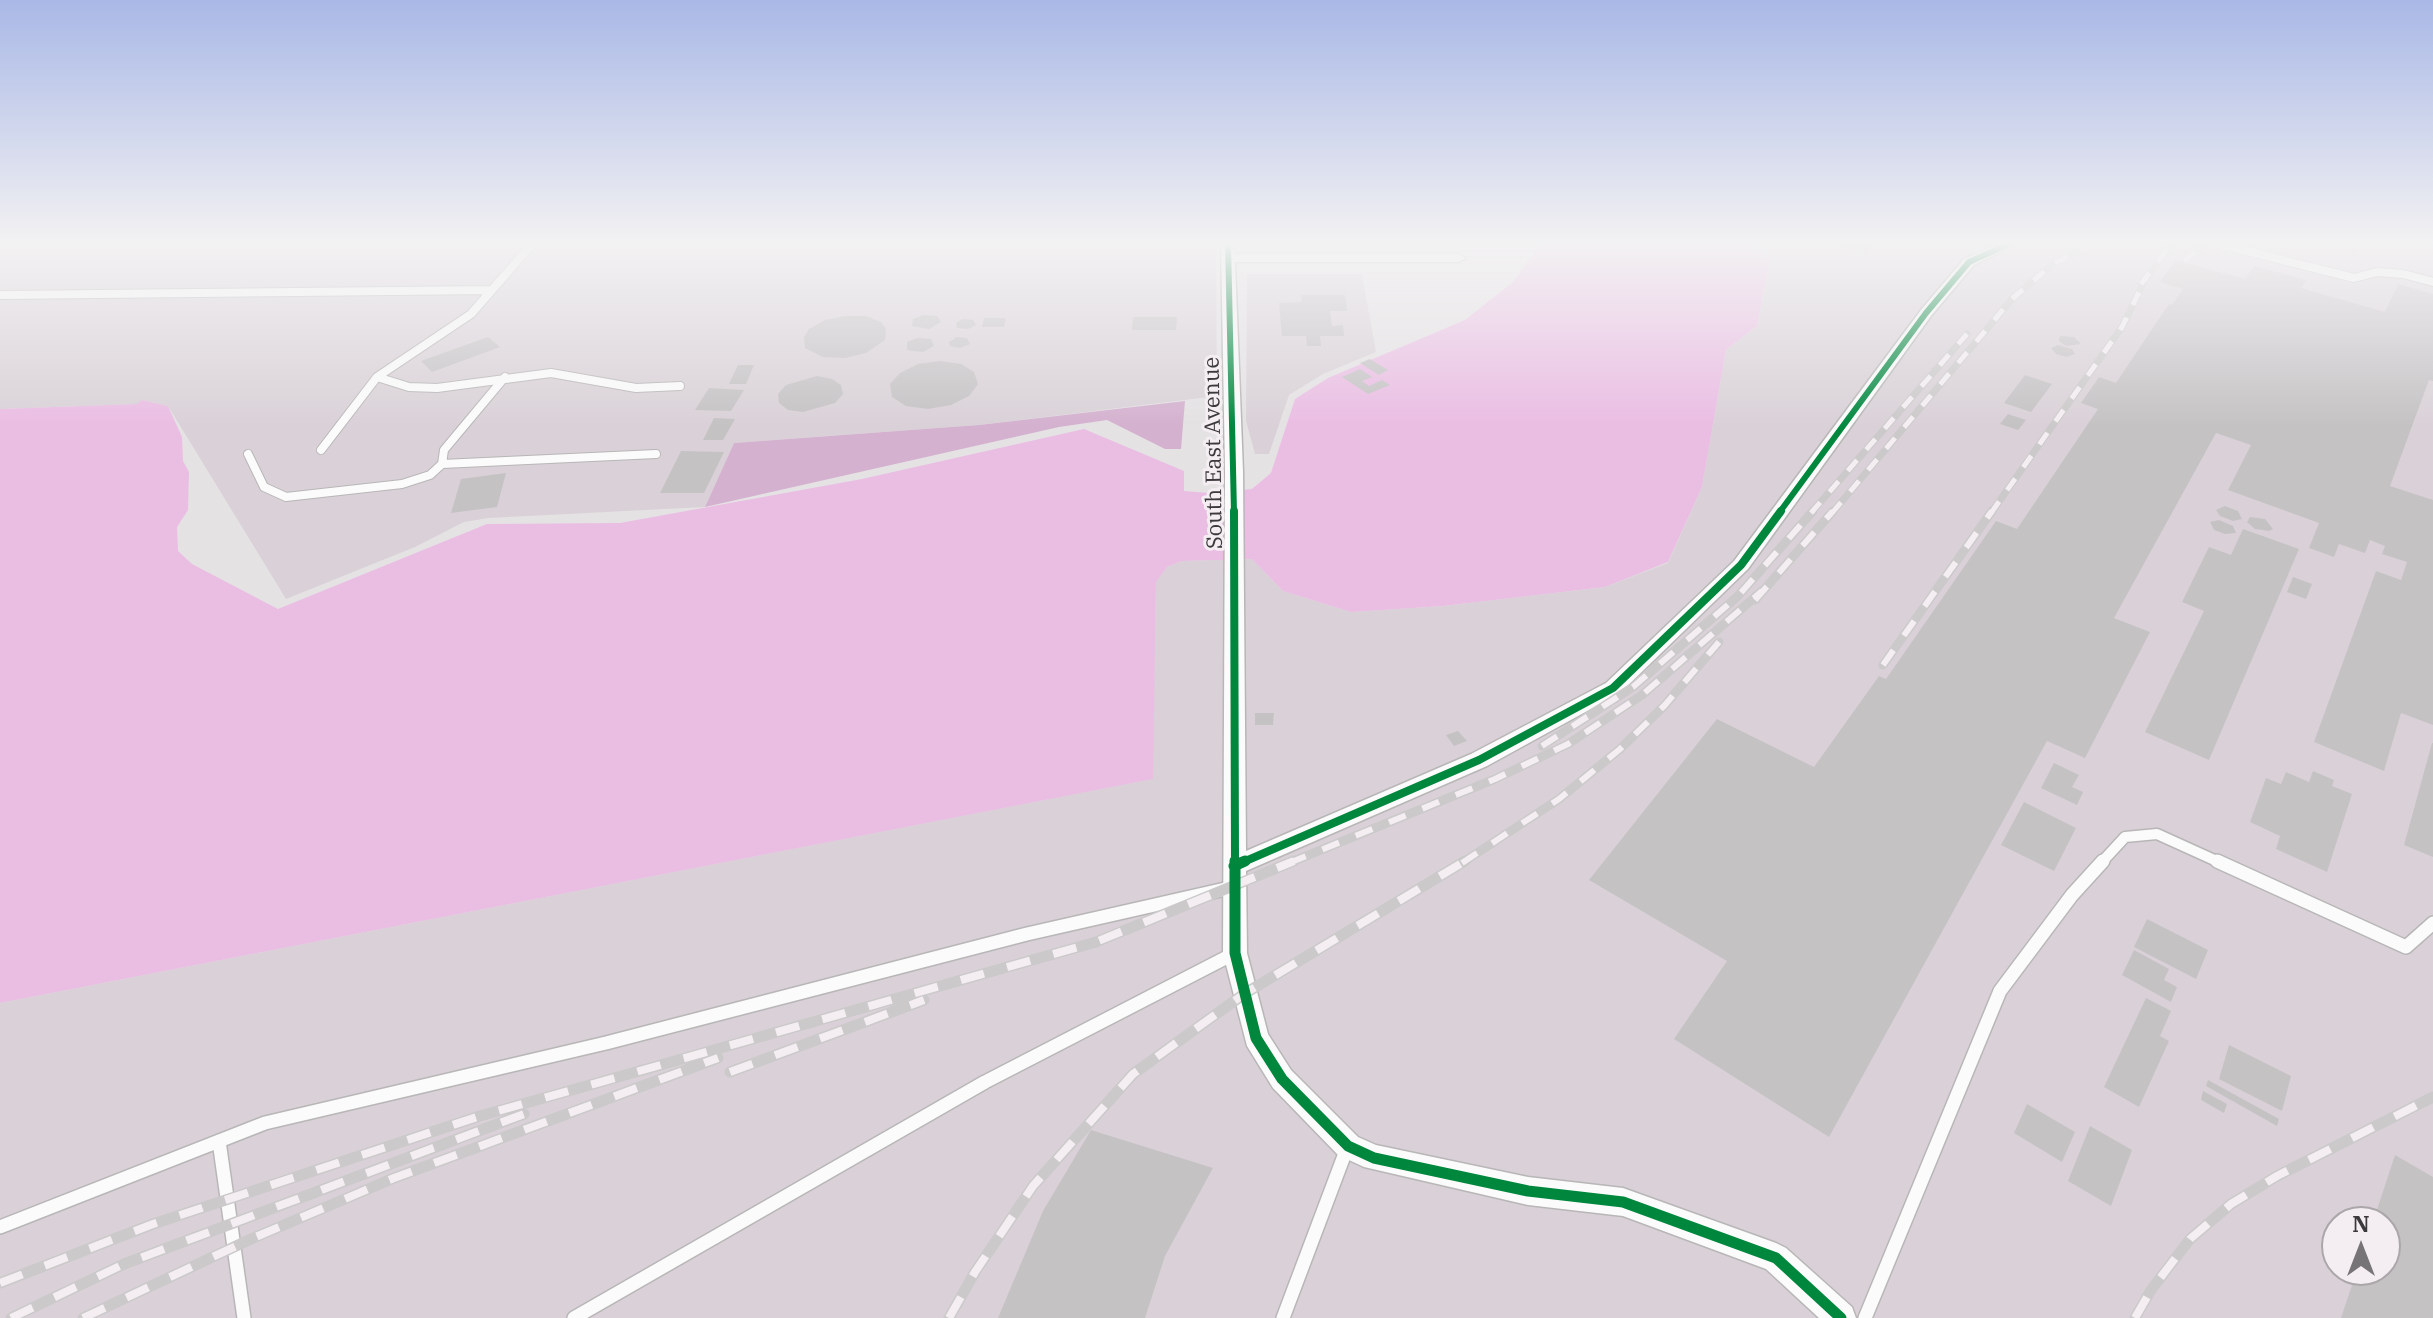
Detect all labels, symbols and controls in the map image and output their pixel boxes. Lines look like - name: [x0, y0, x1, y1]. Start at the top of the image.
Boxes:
- street label: South East Avenue: [1199, 357, 1229, 549]
- north arrow: [2321, 1206, 2401, 1286]
- text: N: [2352, 1209, 2370, 1238]

